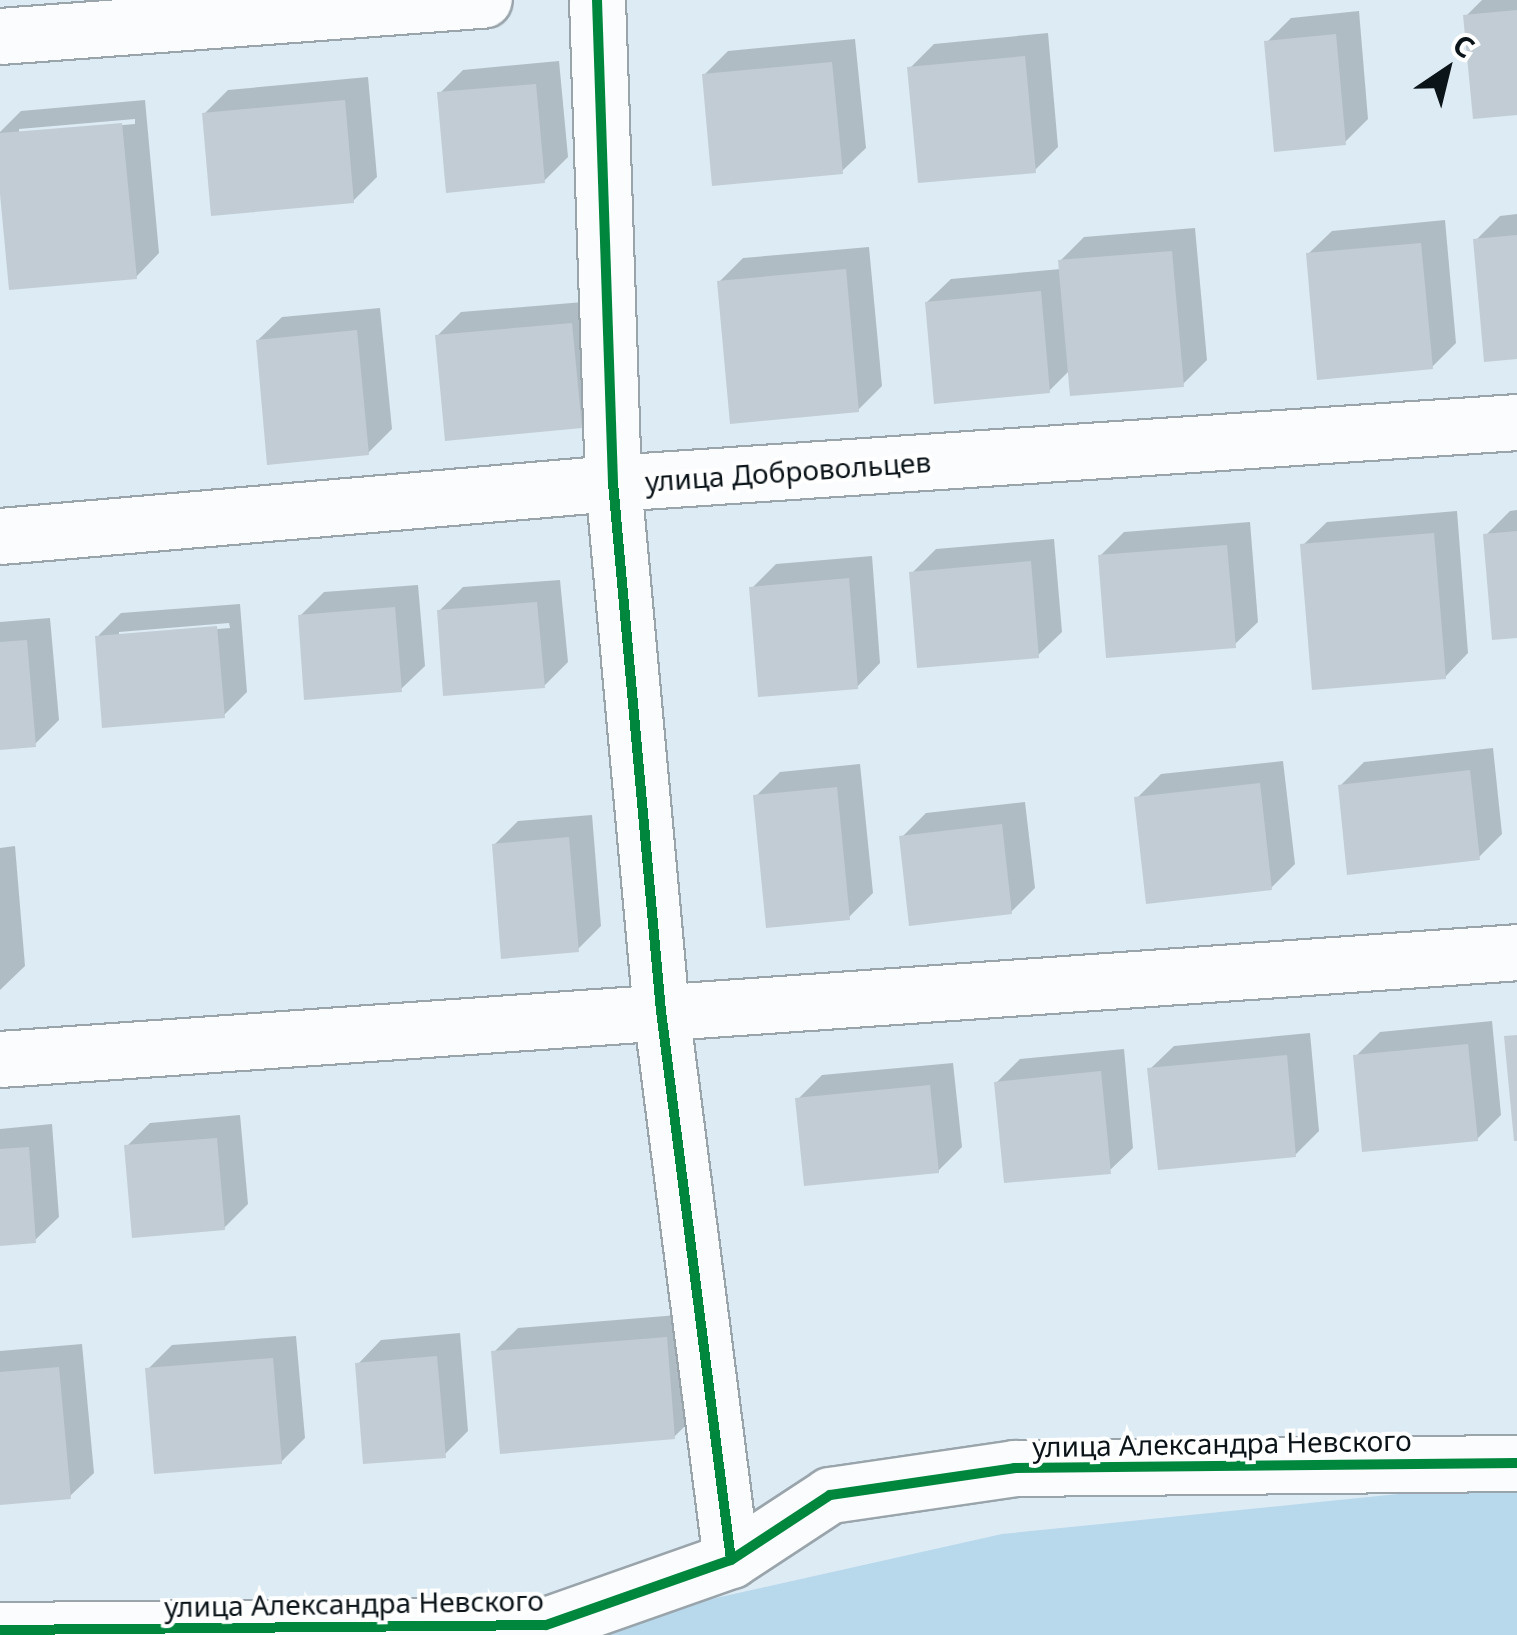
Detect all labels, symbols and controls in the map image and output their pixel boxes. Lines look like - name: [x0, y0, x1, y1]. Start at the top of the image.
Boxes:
- north arrow: [1397, 20, 1497, 120]
- text: С: [1446, 25, 1483, 66]
- street label: улица Добровольцев: [644, 444, 932, 498]
- street label: улица Александра Невского: [1032, 1423, 1412, 1463]
- street label: улица Александра Невского: [164, 1583, 544, 1623]

